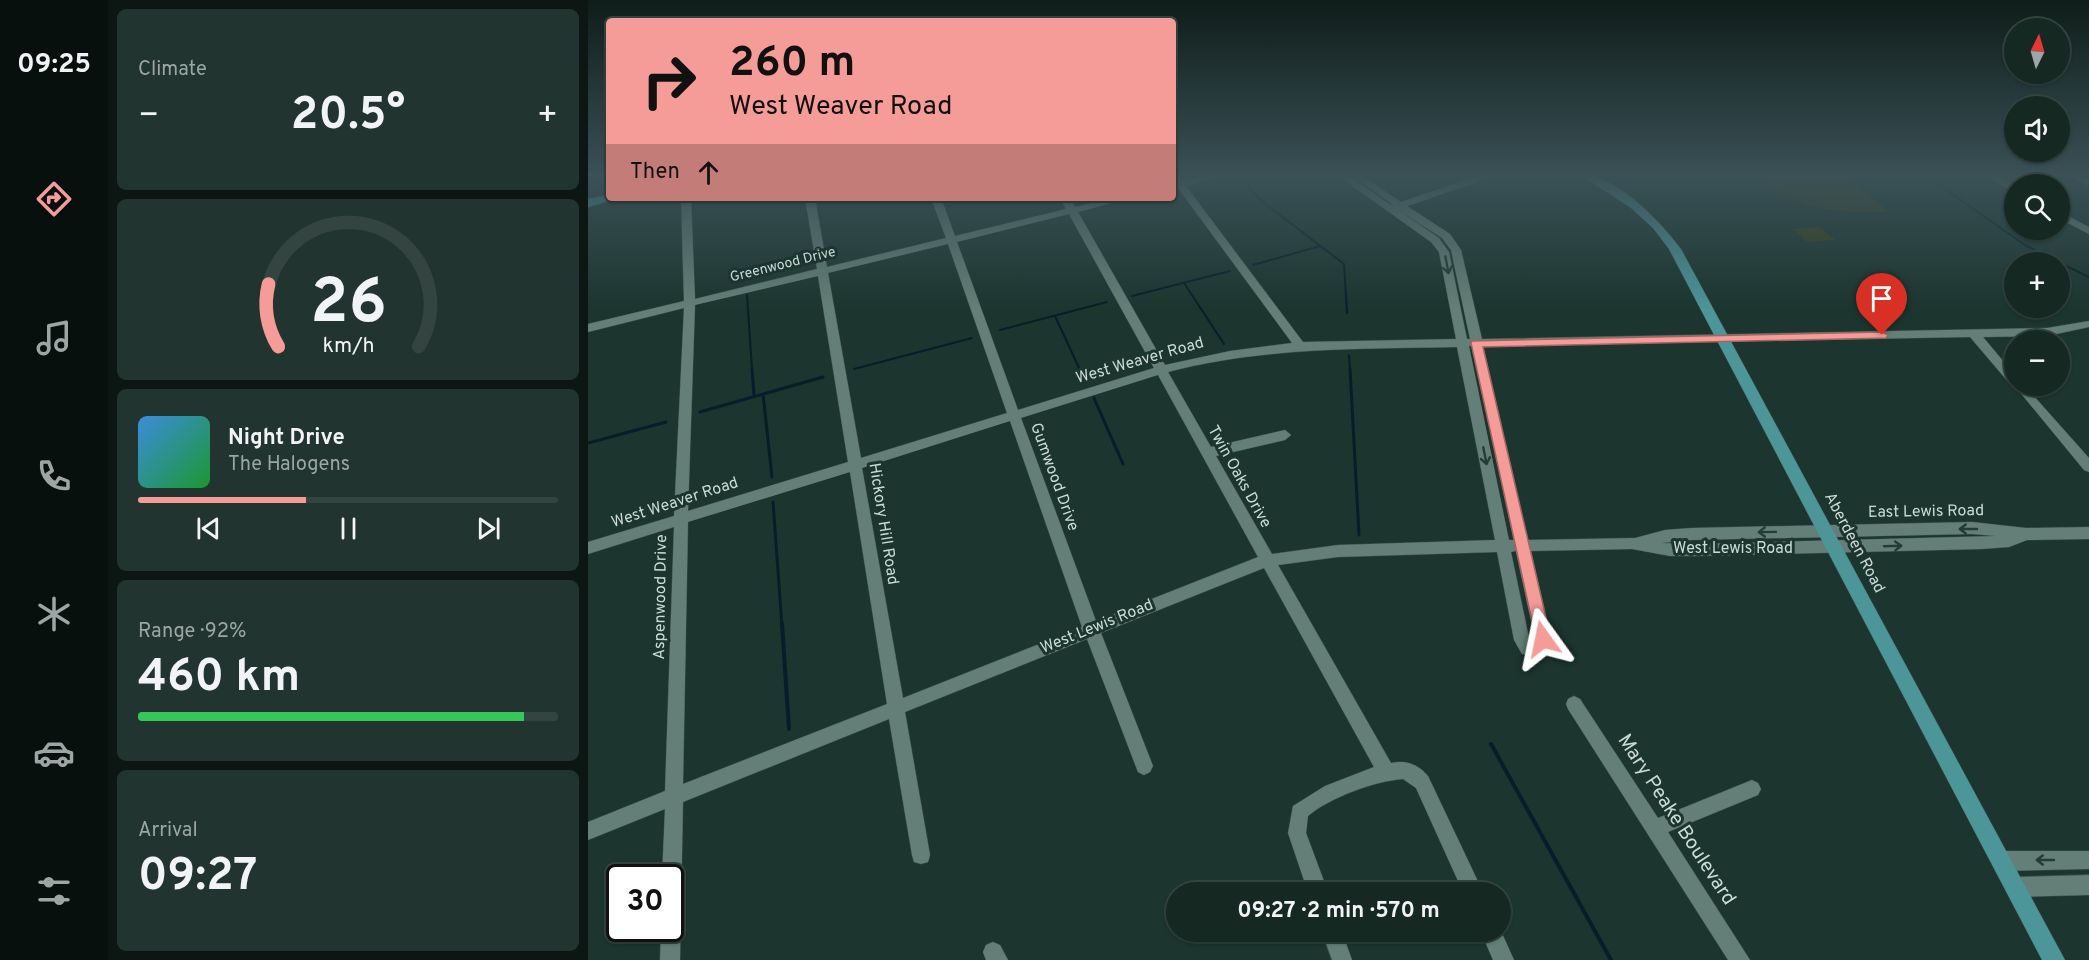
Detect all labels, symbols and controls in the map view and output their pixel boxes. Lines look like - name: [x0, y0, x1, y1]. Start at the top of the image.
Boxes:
- north arrow: [2004, 18, 2070, 84]
- map controls: [2004, 18, 2070, 396]
- text: 260 m: [729, 38, 855, 91]
- icon: right: [630, 42, 708, 120]
- text: 09:25: [17, 48, 91, 82]
- text: Climate: [138, 57, 207, 83]
- text: 20.5°: [291, 88, 405, 145]
- text: West Weaver Road: [729, 90, 952, 124]
- text: −: [138, 96, 159, 138]
- text: +: [537, 96, 558, 138]
- button: sound: [2004, 96, 2070, 162]
- icon: ahead: [692, 156, 725, 189]
- text: Then: [630, 159, 680, 186]
- button: search: [2004, 174, 2070, 240]
- icon: directions: [33, 178, 75, 220]
- street label: Greenwood Drive: [728, 244, 838, 286]
- button: +: [2004, 252, 2070, 318]
- one-way arrow: [1441, 255, 1453, 274]
- text: 26: [310, 266, 386, 345]
- pin: [1856, 273, 1907, 335]
- icon: arrive: [1865, 282, 1898, 315]
- icon: music: [33, 317, 75, 359]
- button: −: [2004, 330, 2070, 396]
- text: km/h: [322, 333, 374, 360]
- street label: West Weaver Road: [1074, 333, 1206, 389]
- street label: Gumwood Drive: [1025, 420, 1083, 534]
- street label: Twin Oaks Drive: [1203, 422, 1275, 532]
- text: Night Drive: [228, 425, 345, 452]
- one-way arrow: [1480, 446, 1491, 465]
- text: The Halogens: [228, 452, 350, 478]
- icon: phone: [33, 455, 75, 497]
- street label: Hickory Hill Road: [863, 462, 903, 586]
- street label: West Weaver Road: [609, 473, 741, 533]
- street label: Aberdeen Road: [1819, 489, 1889, 597]
- street label: East Lewis Road: [1868, 501, 1984, 523]
- icon: previous: [192, 512, 225, 545]
- icon: pause: [332, 512, 365, 545]
- icon: next: [472, 512, 505, 545]
- one-way arrow: [1958, 523, 1978, 534]
- one-way arrow: [1757, 527, 1777, 538]
- street label: Aspenwood Drive: [650, 534, 672, 660]
- street label: West Lewis Road: [1673, 539, 1793, 559]
- one-way arrow: [1883, 541, 1903, 552]
- icon: climate: [33, 593, 75, 635]
- street label: West Lewis Road: [1038, 595, 1156, 659]
- position arrow: [1511, 607, 1575, 671]
- text: Range · 92%: [138, 619, 246, 645]
- text: 460 km: [138, 650, 300, 707]
- street label: Mary Peake Boulevard: [1611, 729, 1741, 911]
- icon: car: [33, 732, 75, 774]
- text: Arrival: [138, 818, 198, 844]
- text: 09:27: [138, 849, 257, 906]
- one-way arrow: [2036, 854, 2056, 866]
- speed limit sign: 30: [606, 864, 684, 942]
- icon: filters: [33, 870, 75, 912]
- text: 09:27 · 2 min · 570 m: [1237, 898, 1440, 925]

